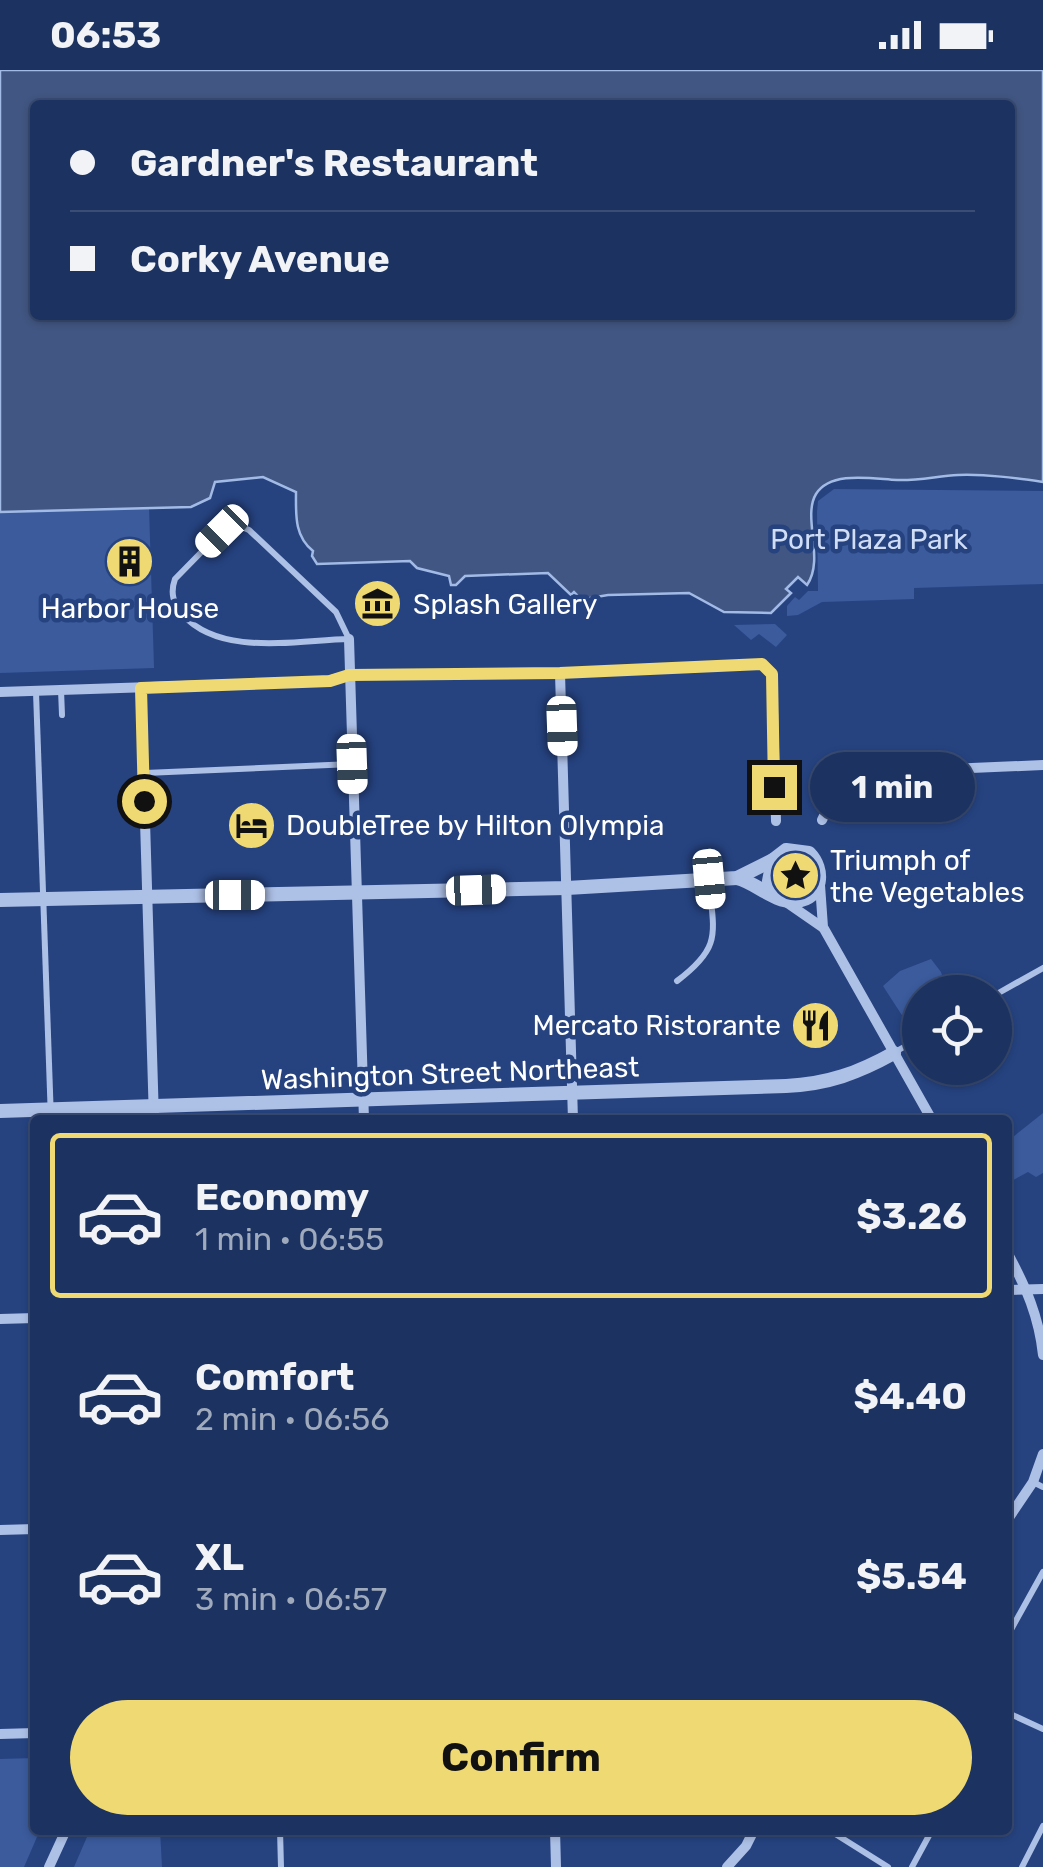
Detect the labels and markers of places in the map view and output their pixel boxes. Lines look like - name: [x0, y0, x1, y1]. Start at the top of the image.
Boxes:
- building icon: Harbor House: [104, 535, 156, 587]
- museum icon: Splash Gallery: [352, 578, 404, 630]
- place label: Splash Gallery: [413, 588, 597, 621]
- place label: Harbor House: [41, 592, 219, 625]
- hotel icon: DoubleTree by Hilton Olympia: [225, 799, 277, 851]
- place label: DoubleTree by Hilton Olympia: [286, 809, 664, 842]
- place label: Triumph of the Vegetables: [830, 844, 1024, 909]
- place icon: Triumph of the Vegetables: [769, 850, 821, 902]
- restaurant icon: Mercato Ristorante: [790, 999, 842, 1051]
- place label: Mercato Ristorante: [532, 1009, 781, 1042]

